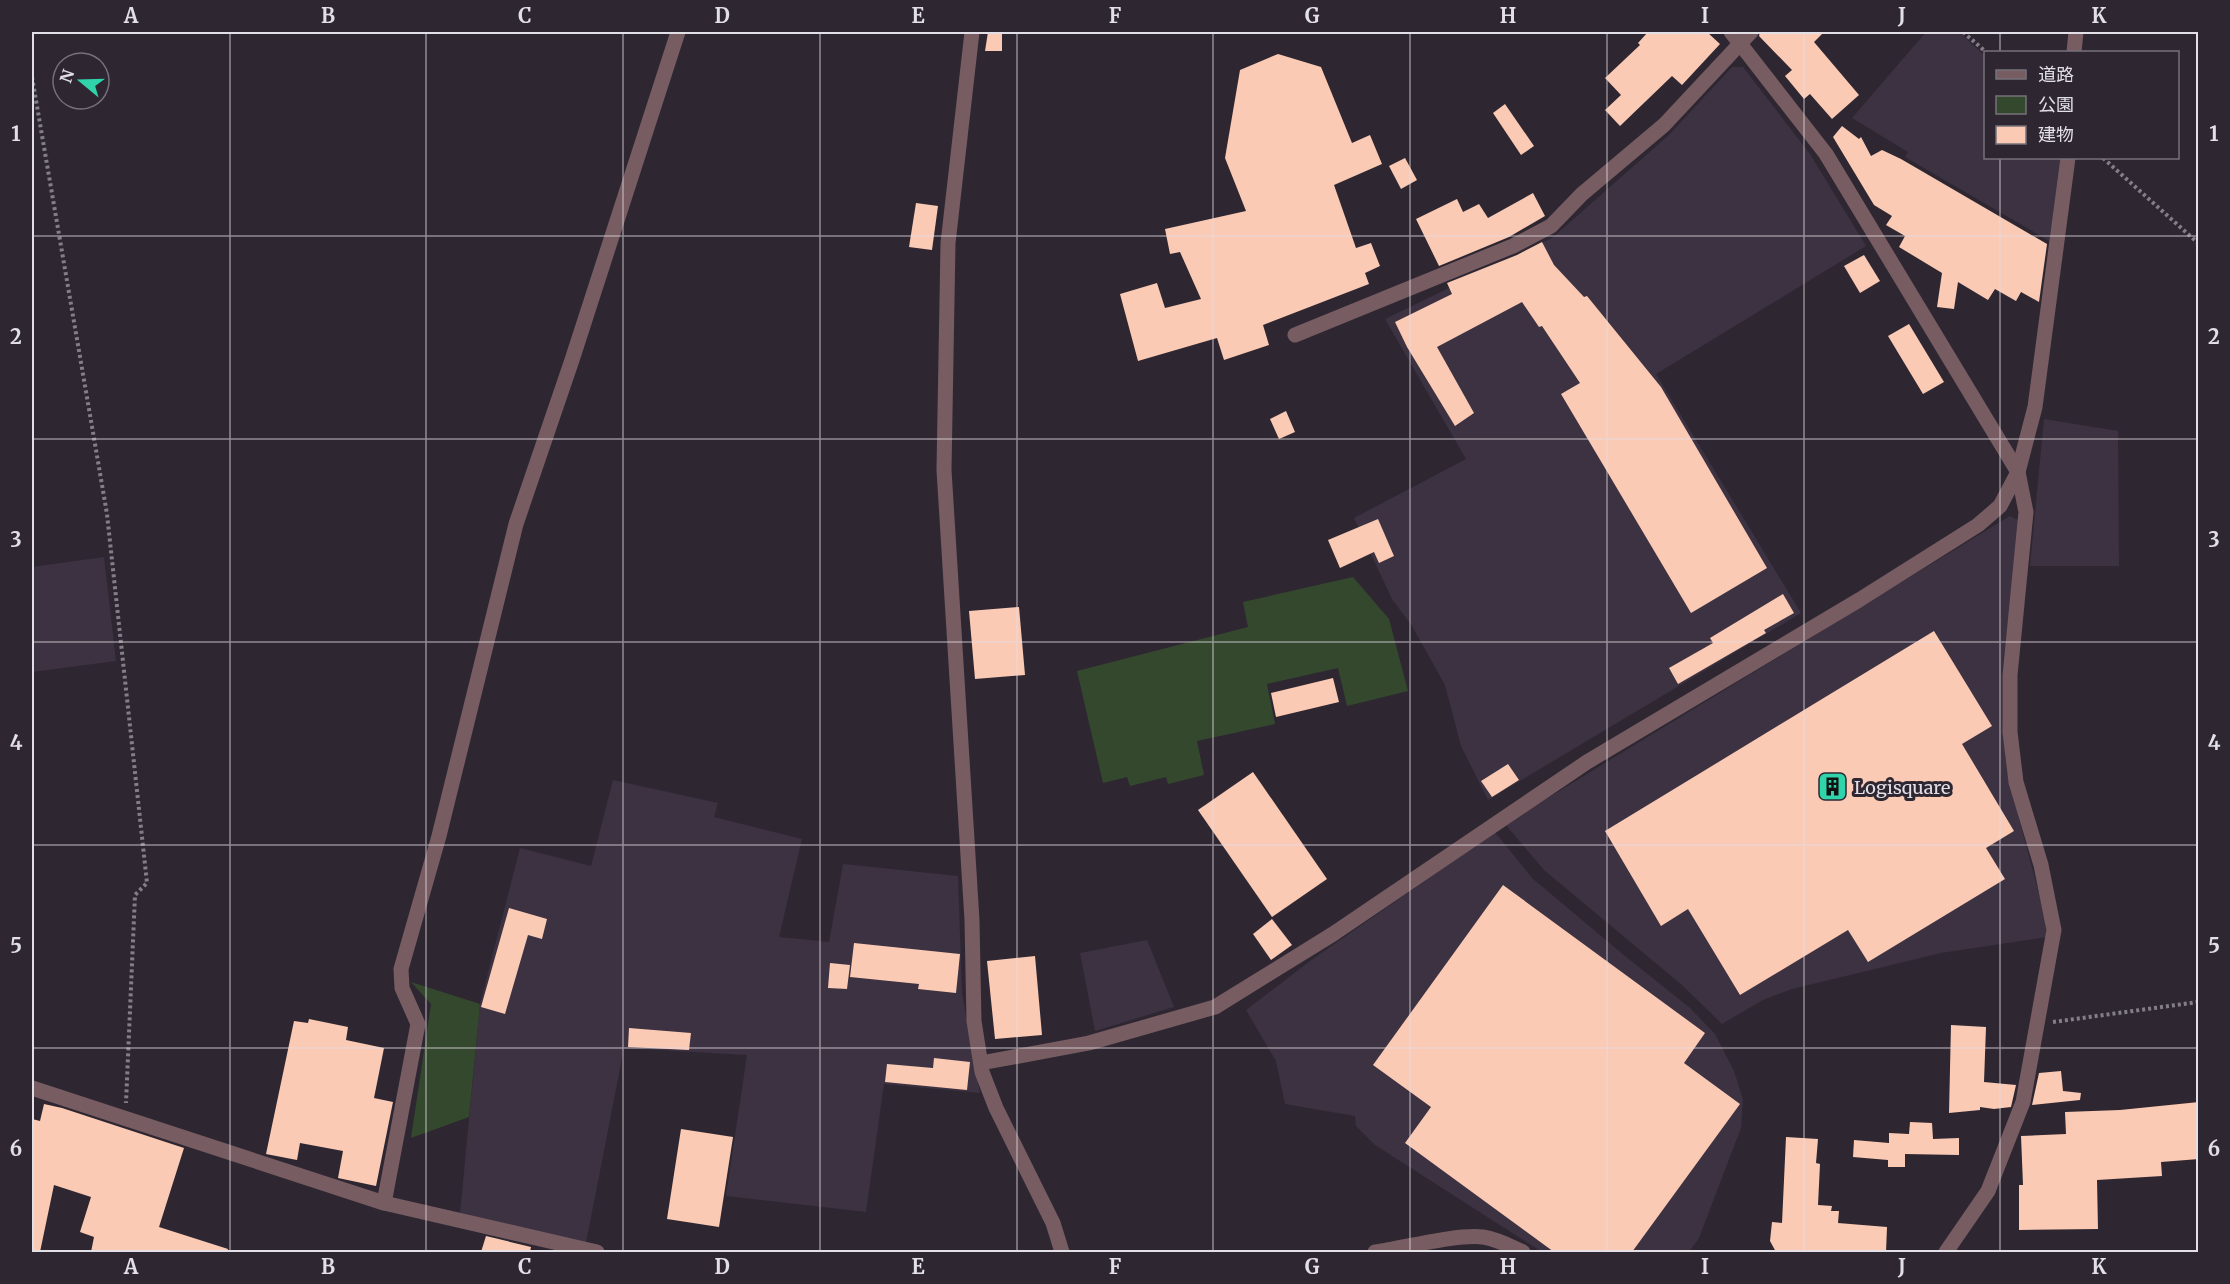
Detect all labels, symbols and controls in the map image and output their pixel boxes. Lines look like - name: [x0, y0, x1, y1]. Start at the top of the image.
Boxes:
- text: A: [123, 3, 139, 28]
- text: B: [321, 3, 335, 28]
- text: C: [518, 3, 532, 28]
- text: D: [714, 3, 730, 28]
- text: E: [911, 3, 925, 28]
- text: F: [1109, 3, 1122, 28]
- text: G: [1305, 3, 1320, 28]
- text: H: [1500, 3, 1516, 28]
- text: I: [1701, 3, 1709, 28]
- text: J: [1897, 3, 1906, 28]
- text: K: [2092, 3, 2107, 28]
- north arrow: [51, 51, 111, 111]
- legend: [1984, 51, 2179, 159]
- text: 道路: [2038, 63, 2074, 86]
- text: N: [55, 67, 78, 85]
- text: 公園: [2038, 93, 2074, 116]
- text: 1: [11, 121, 21, 146]
- text: 1: [2209, 121, 2219, 146]
- text: 建物: [2038, 123, 2074, 146]
- text: 2: [10, 324, 22, 349]
- text: 2: [2208, 324, 2220, 349]
- text: 3: [10, 527, 22, 552]
- text: 3: [2208, 527, 2220, 552]
- text: 4: [10, 730, 23, 755]
- text: 4: [2208, 730, 2221, 755]
- building icon: Logisquare: [1817, 771, 1849, 803]
- place label: Logisquare: [1854, 776, 1950, 799]
- text: 5: [10, 933, 22, 958]
- text: 5: [2208, 933, 2220, 958]
- text: 6: [10, 1136, 22, 1161]
- text: 6: [2208, 1136, 2220, 1161]
- text: A: [123, 1254, 139, 1279]
- text: B: [321, 1254, 335, 1279]
- text: C: [518, 1254, 532, 1279]
- text: D: [714, 1254, 730, 1279]
- text: E: [911, 1254, 925, 1279]
- text: F: [1109, 1254, 1122, 1279]
- text: G: [1305, 1254, 1320, 1279]
- text: H: [1500, 1254, 1516, 1279]
- text: I: [1701, 1254, 1709, 1279]
- text: J: [1897, 1254, 1906, 1279]
- text: K: [2092, 1254, 2107, 1279]

